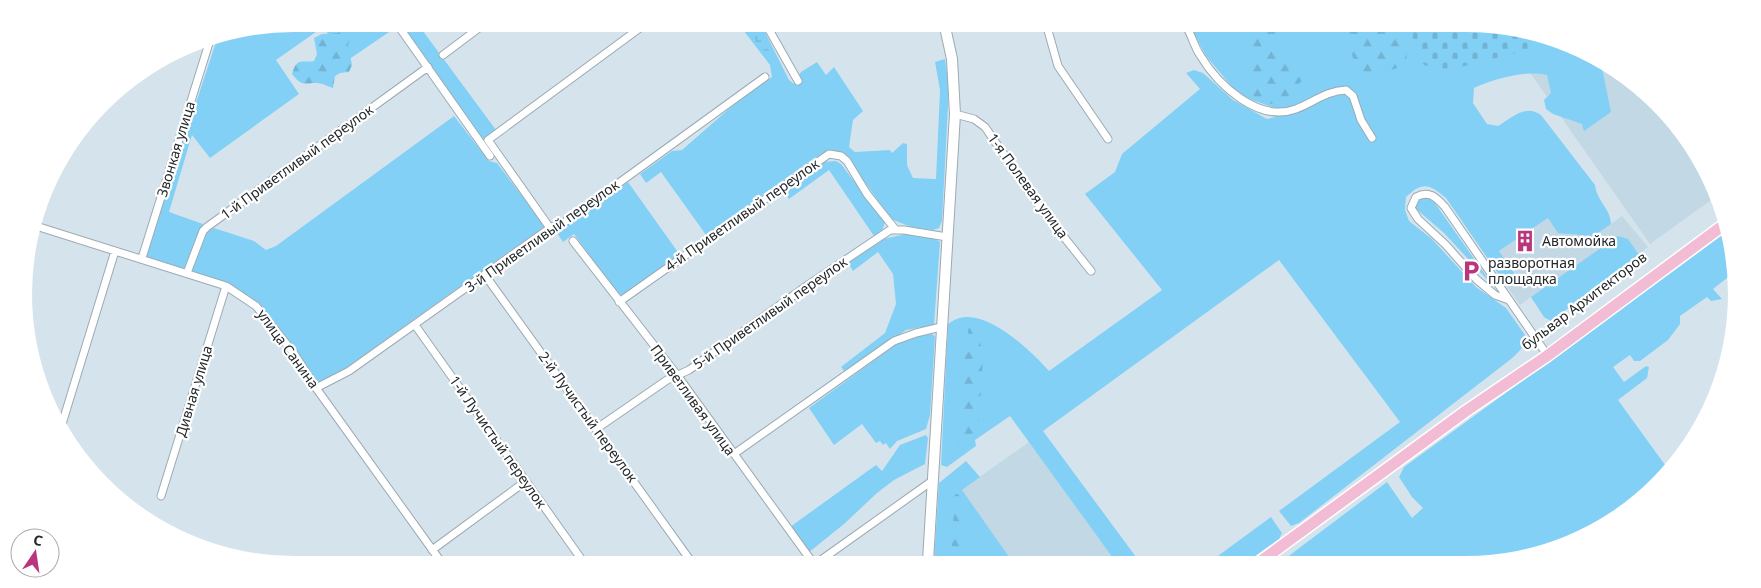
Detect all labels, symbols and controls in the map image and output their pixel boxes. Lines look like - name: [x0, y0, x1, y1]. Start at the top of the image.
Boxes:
- street label: Звонкая улица: [152, 99, 199, 199]
- street label: 1-й Приветливый переулок: [217, 99, 377, 223]
- street label: 1-я Полевая улица: [984, 129, 1073, 242]
- street label: 4-й Приветливый переулок: [661, 154, 823, 275]
- street label: 3-й Приветливый переулок: [461, 175, 623, 296]
- building icon: Автомойка: [1512, 228, 1538, 254]
- place label: Автомойка: [1542, 231, 1616, 250]
- street label: бульвар Архитекторов: [1517, 247, 1650, 354]
- street label: 5-й Приветливый переулок: [689, 252, 851, 373]
- place label: разворотная площадка: [1488, 253, 1575, 288]
- parking icon: разворотная площадка: [1458, 258, 1484, 284]
- street label: улица Санина: [253, 305, 324, 392]
- street label: Приветливая улица: [647, 340, 740, 459]
- street label: Дивная улица: [171, 343, 216, 439]
- street label: 2-й Лучистый переулок: [534, 347, 643, 486]
- street label: 1-й Лучистый переулок: [445, 372, 552, 512]
- north arrow: [10, 528, 60, 578]
- text: С: [31, 530, 45, 550]

